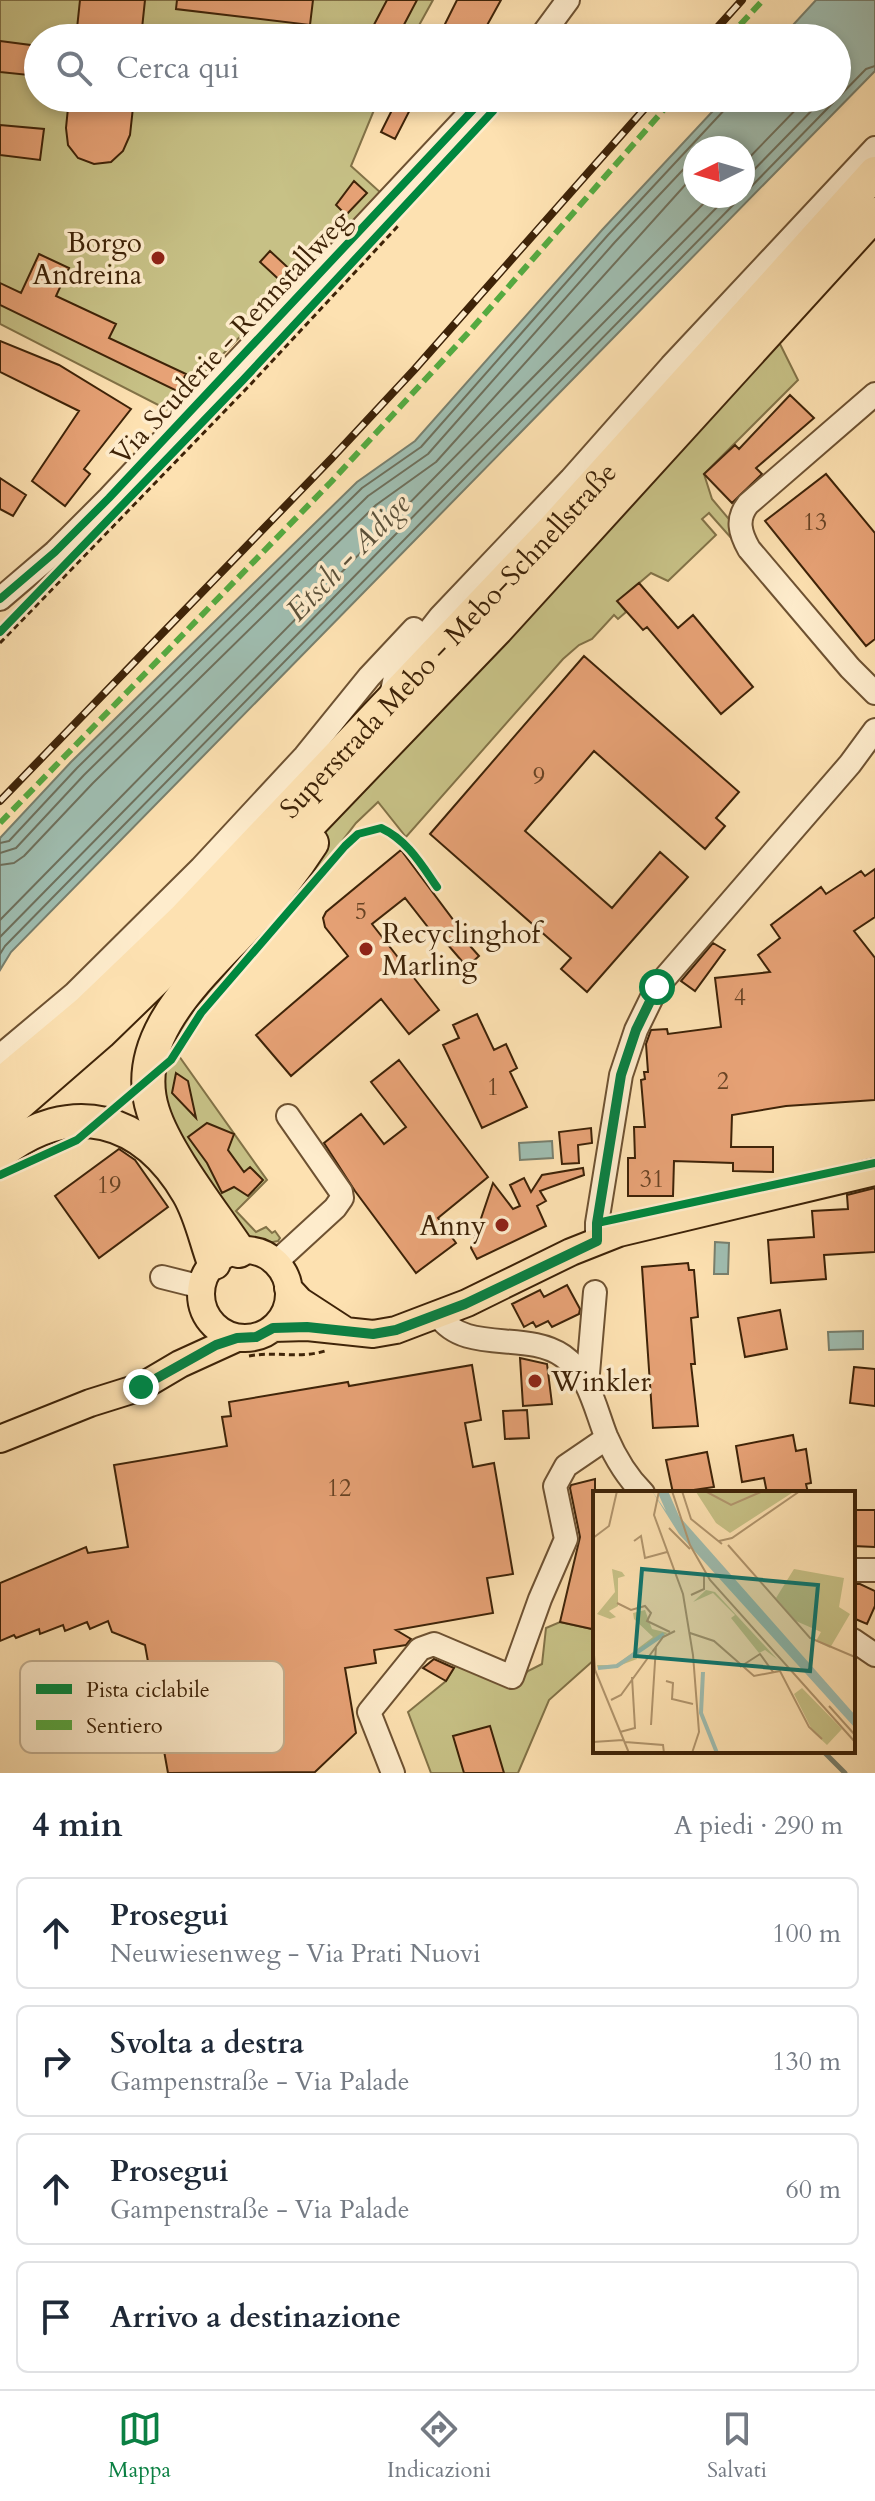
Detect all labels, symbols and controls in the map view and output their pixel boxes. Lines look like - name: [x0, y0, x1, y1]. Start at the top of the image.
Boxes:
- search box: [24, 24, 851, 112]
- icon: search: [52, 46, 96, 90]
- text: Cerca qui: [116, 48, 239, 89]
- north arrow: [683, 136, 755, 208]
- street label: Via Scuderie - Rennstallweg: [102, 202, 359, 473]
- place label: Borgo Andreina: [32, 224, 142, 294]
- marker: Borgo Andreina: [149, 249, 167, 267]
- street label: Superstrada Mebo - Mebo-Schnellstraße: [271, 454, 625, 827]
- water label: Etsch - Adige: [277, 484, 420, 630]
- house number: 13: [803, 506, 827, 539]
- house number: 9: [533, 760, 545, 793]
- house number: 5: [355, 895, 367, 928]
- place label: Recyclinghof Marling: [382, 915, 545, 985]
- marker: Recyclinghof Marling: [357, 940, 375, 958]
- route start: [639, 969, 675, 1005]
- house number: 4: [734, 981, 746, 1014]
- house number: 2: [717, 1065, 729, 1098]
- house number: 1: [487, 1071, 499, 1104]
- house number: 31: [640, 1163, 664, 1196]
- house number: 19: [97, 1169, 121, 1202]
- place label: Anny: [419, 1207, 486, 1245]
- marker: Anny: [493, 1216, 511, 1234]
- place label: Winkler: [550, 1363, 652, 1401]
- route end: [123, 1369, 159, 1405]
- marker: Winkler: [526, 1372, 544, 1390]
- house number: 12: [327, 1472, 351, 1505]
- inset map: [593, 1491, 855, 1753]
- legend: [20, 1661, 284, 1753]
- text: Pista ciclabile: [86, 1675, 210, 1705]
- text: Sentiero: [86, 1711, 163, 1741]
- text: 4 min: [32, 1802, 123, 1848]
- text: A piedi · 290 m: [674, 1808, 843, 1843]
- text: Prosegui: [110, 1895, 229, 1936]
- icon: ahead: [34, 1911, 78, 1955]
- text: 100 m: [772, 1916, 841, 1951]
- text: Neuwiesenweg - Via Prati Nuovi: [110, 1936, 481, 1971]
- text: Svolta a destra: [110, 2023, 304, 2064]
- icon: right: [34, 2039, 78, 2083]
- text: 130 m: [772, 2044, 841, 2079]
- text: Gampenstraße - Via Palade: [110, 2064, 409, 2099]
- text: Prosegui: [110, 2151, 229, 2192]
- icon: ahead: [34, 2167, 78, 2211]
- text: 60 m: [785, 2172, 841, 2207]
- text: Gampenstraße - Via Palade: [110, 2192, 409, 2227]
- icon: arrive: [34, 2295, 78, 2339]
- text: Arrivo a destinazione: [110, 2297, 401, 2338]
- tab: Mappa: [108, 2407, 171, 2485]
- tab: Indicazioni: [387, 2407, 491, 2485]
- tab: Salvati: [707, 2407, 767, 2485]

